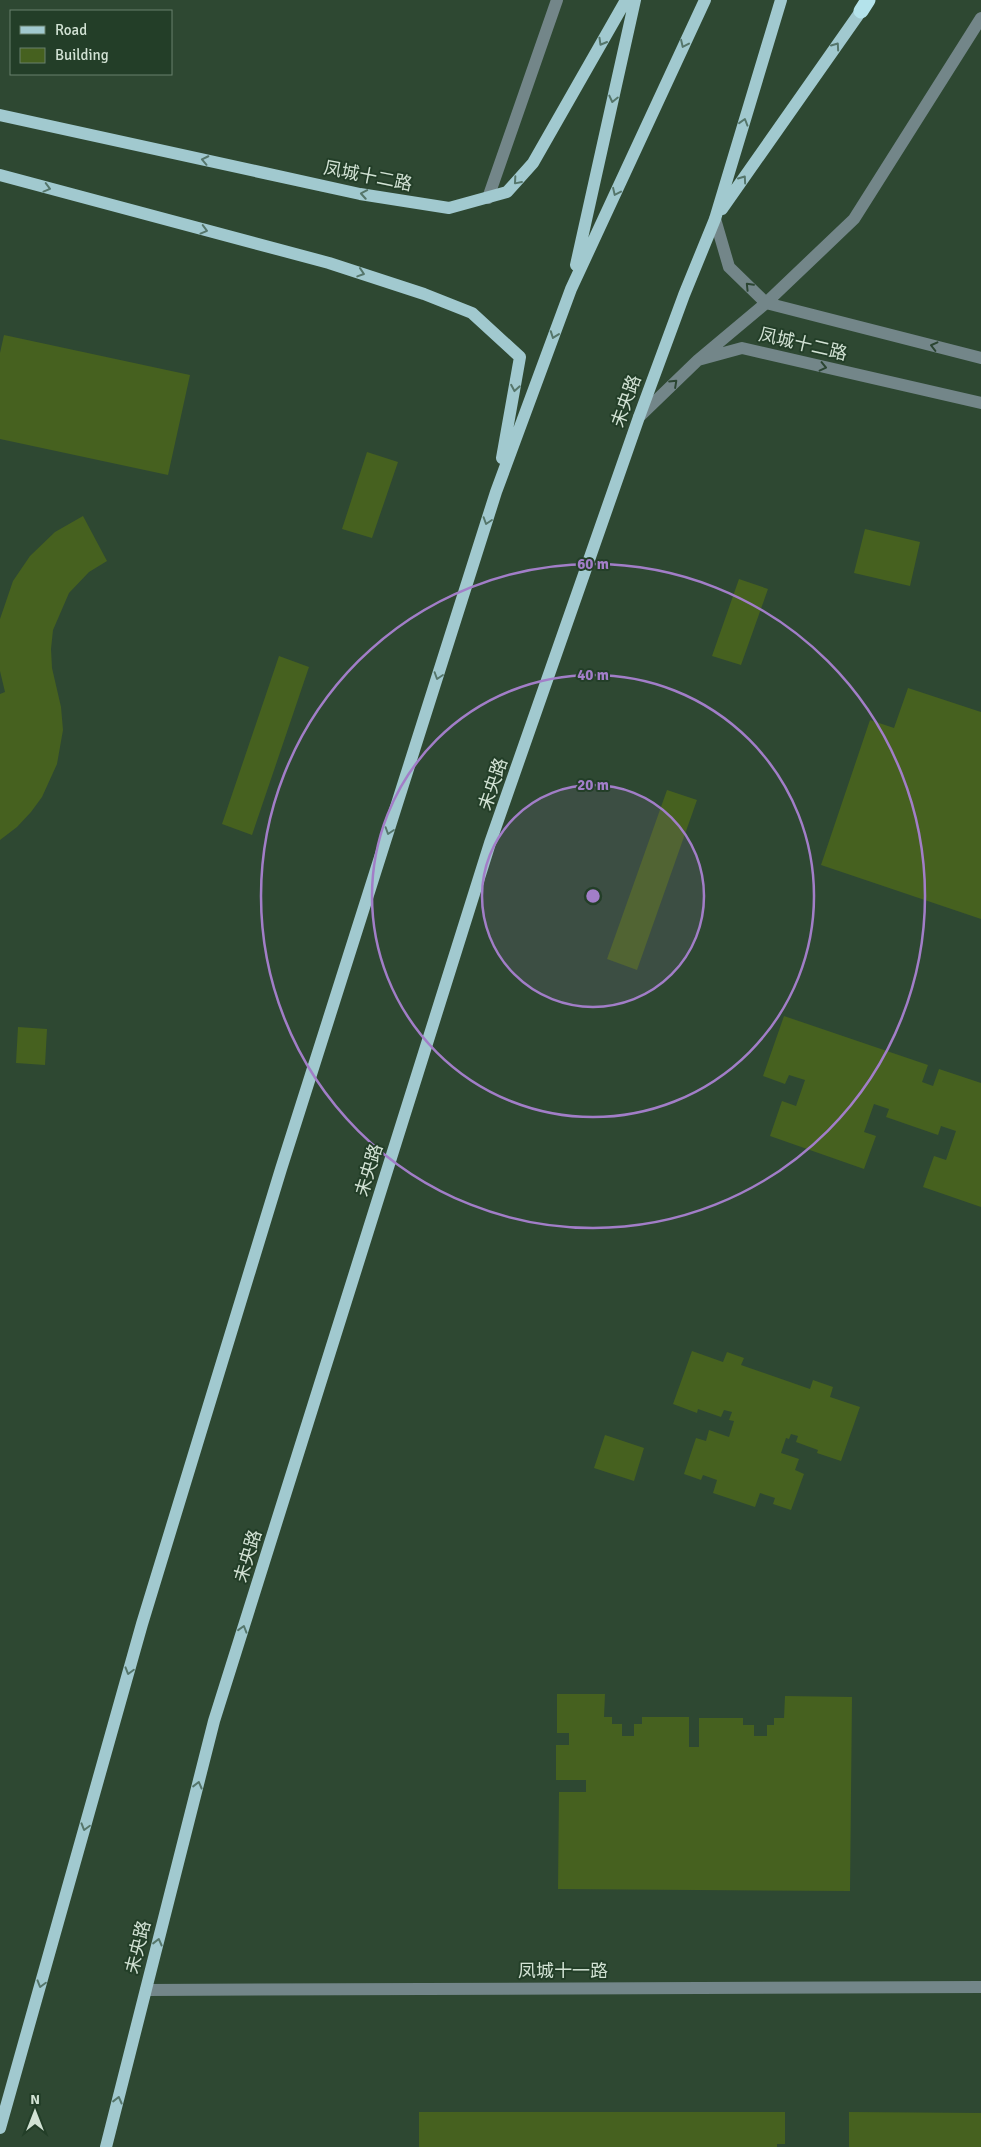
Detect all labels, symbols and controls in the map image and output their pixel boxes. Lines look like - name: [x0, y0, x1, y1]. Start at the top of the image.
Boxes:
- legend: [10, 10, 172, 75]
- text: Road: [55, 21, 87, 39]
- one-way arrow: [598, 37, 608, 46]
- one-way arrow: [680, 39, 691, 48]
- one-way arrow: [830, 42, 839, 52]
- text: Building: [55, 46, 109, 64]
- one-way arrow: [608, 94, 619, 103]
- one-way arrow: [739, 119, 749, 127]
- one-way arrow: [200, 155, 209, 166]
- street label: 凤城十二路: [322, 157, 414, 195]
- one-way arrow: [514, 175, 523, 184]
- one-way arrow: [737, 176, 746, 185]
- one-way arrow: [43, 182, 52, 193]
- one-way arrow: [612, 187, 622, 196]
- one-way arrow: [359, 189, 368, 200]
- one-way arrow: [200, 224, 208, 234]
- one-way arrow: [356, 267, 364, 277]
- one-way arrow: [746, 283, 755, 292]
- street label: 凤城十二路: [757, 323, 849, 365]
- one-way arrow: [550, 330, 560, 339]
- one-way arrow: [929, 341, 938, 352]
- one-way arrow: [819, 361, 828, 372]
- street label: 未央路: [606, 372, 646, 430]
- one-way arrow: [669, 380, 678, 389]
- one-way arrow: [510, 383, 520, 392]
- one-way arrow: [483, 516, 493, 525]
- text: 60 m: [577, 555, 609, 573]
- text: 40 m: [577, 666, 609, 684]
- one-way arrow: [434, 671, 444, 679]
- street label: 未央路: [474, 755, 512, 813]
- text: 20 m: [577, 776, 609, 794]
- one-way arrow: [384, 826, 394, 834]
- centre of rings: [584, 887, 602, 905]
- street label: 未央路: [351, 1141, 387, 1199]
- street label: 未央路: [230, 1527, 266, 1585]
- one-way arrow: [238, 1625, 248, 1633]
- one-way arrow: [124, 1666, 135, 1675]
- one-way arrow: [192, 1780, 203, 1789]
- one-way arrow: [80, 1823, 90, 1831]
- street label: 未央路: [121, 1918, 155, 1976]
- one-way arrow: [152, 1938, 163, 1947]
- street label: 凤城十一路: [518, 1960, 608, 1982]
- one-way arrow: [36, 1979, 46, 1987]
- north arrow: [10, 2087, 60, 2137]
- text: N: [30, 2091, 40, 2108]
- one-way arrow: [113, 2096, 123, 2104]

